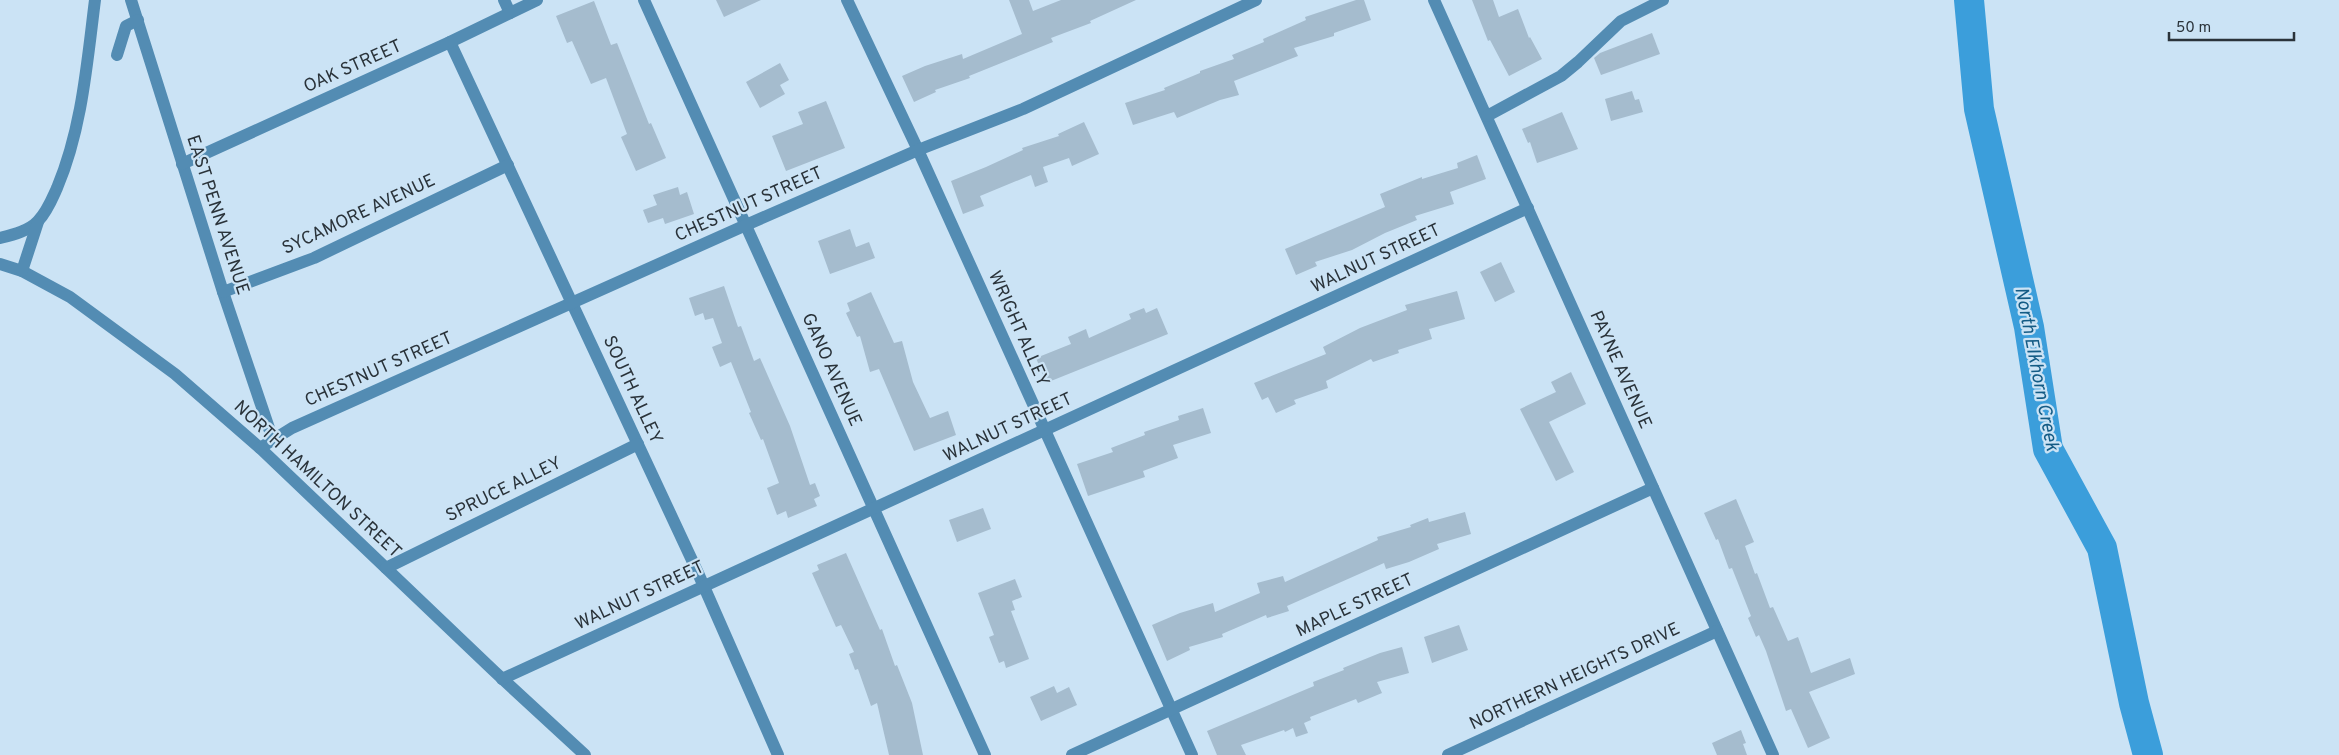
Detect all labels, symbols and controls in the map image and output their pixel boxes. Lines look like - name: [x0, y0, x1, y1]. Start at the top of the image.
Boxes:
- scale bar: [2169, 10, 2294, 42]
- text: 50 m: [2176, 19, 2211, 38]
- street label: OAK STREET: [300, 35, 406, 99]
- street label: EAST PENN AVENUE: [180, 132, 254, 298]
- street label: CHESTNUT STREET: [672, 162, 826, 248]
- street label: SYCAMORE AVENUE: [279, 169, 439, 261]
- street label: WALNUT STREET: [1308, 219, 1444, 299]
- street label: WRIGHT ALLEY: [982, 268, 1054, 390]
- water label: North Elkhorn Creek: [2008, 285, 2064, 453]
- street label: PAYNE AVENUE: [1584, 307, 1656, 433]
- street label: GANO AVENUE: [796, 310, 866, 430]
- street label: CHESTNUT STREET: [302, 327, 456, 413]
- street label: SOUTH ALLEY: [597, 332, 667, 448]
- street label: WALNUT STREET: [940, 388, 1076, 468]
- street label: NORTH HAMILTON STREET: [228, 396, 406, 564]
- street label: SPRUCE ALLEY: [442, 452, 566, 528]
- street label: WALNUT STREET: [572, 556, 708, 636]
- street label: MAPLE STREET: [1293, 569, 1417, 643]
- street label: NORTHERN HEIGHTS DRIVE: [1466, 618, 1684, 736]

